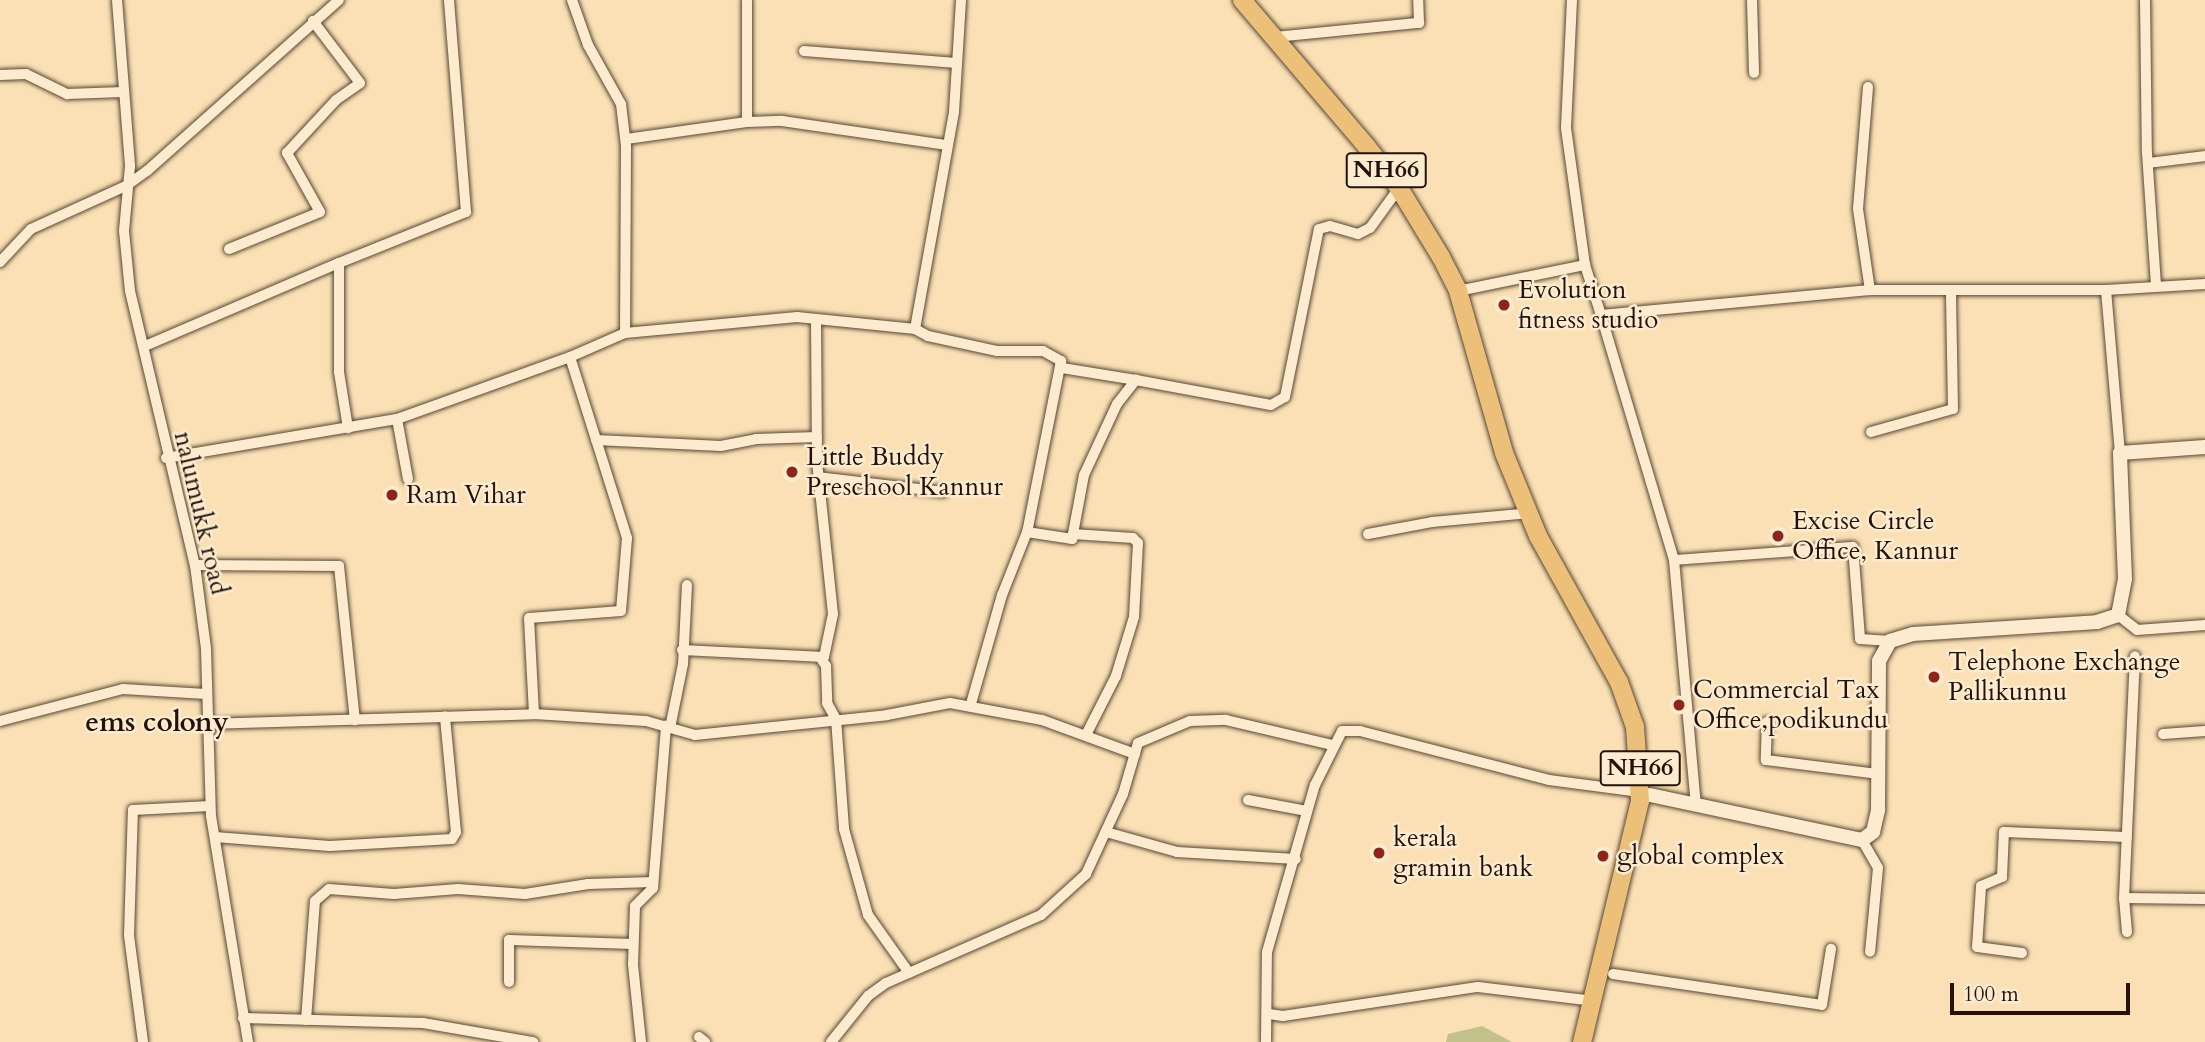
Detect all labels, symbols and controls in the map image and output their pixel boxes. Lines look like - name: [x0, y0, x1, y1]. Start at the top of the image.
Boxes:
- road number: NH66: [1344, 150, 1428, 190]
- place label: Evolution fitness studio: [1518, 274, 1658, 336]
- marker: Evolution fitness studio: [1496, 297, 1512, 313]
- street label: nalumukk road: [167, 428, 235, 598]
- place label: Little Buddy Preschool Kannur: [806, 441, 1003, 503]
- marker: Little Buddy Preschool Kannur: [784, 464, 800, 480]
- place label: Ram Vihar: [406, 479, 526, 511]
- marker: Ram Vihar: [384, 487, 400, 503]
- place label: Excise Circle Office, Kannur: [1792, 505, 1958, 566]
- marker: Excise Circle Office, Kannur: [1770, 528, 1786, 544]
- place label: Telephone Exchange Pallikunnu: [1948, 646, 2181, 708]
- marker: Telephone Exchange Pallikunnu: [1926, 669, 1942, 685]
- place label: Commercial Tax Office,podikundu: [1693, 674, 1888, 736]
- marker: Commercial Tax Office,podikundu: [1671, 697, 1687, 713]
- district label: ems colony: [85, 705, 229, 739]
- road number: NH66: [1598, 748, 1682, 788]
- place label: kerala gramin bank: [1393, 822, 1533, 884]
- place label: global complex: [1617, 840, 1784, 872]
- marker: kerala gramin bank: [1371, 845, 1387, 861]
- marker: global complex: [1595, 848, 1611, 864]
- scale bar: [1953, 968, 2133, 1012]
- text: 100 m: [1963, 980, 2019, 1009]

